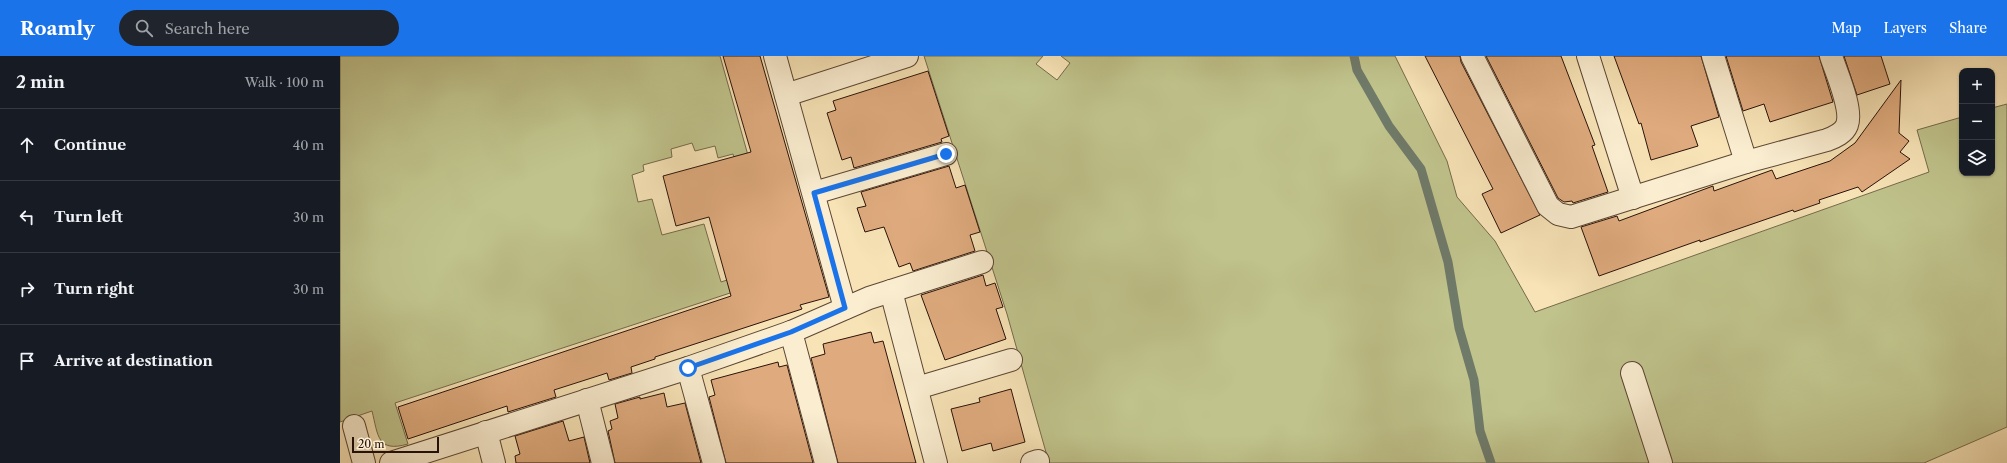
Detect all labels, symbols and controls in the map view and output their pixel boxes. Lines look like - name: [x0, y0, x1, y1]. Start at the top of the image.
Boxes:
- search box: [119, 10, 399, 46]
- text: Roamly: [20, 17, 95, 40]
- icon: search: [133, 17, 155, 39]
- text: Search here: [165, 19, 250, 38]
- text: Map: [1831, 19, 1861, 37]
- text: Layers: [1883, 19, 1927, 37]
- text: Share: [1949, 19, 1987, 37]
- map controls: [1959, 68, 1995, 176]
- button: +: [1959, 68, 1995, 104]
- text: 2 min: [16, 72, 65, 92]
- text: Walk · 100 m: [245, 74, 324, 90]
- button: −: [1959, 104, 1995, 140]
- icon: ahead: [16, 134, 38, 156]
- text: Continue: [54, 135, 126, 154]
- text: 40 m: [293, 137, 324, 153]
- button: layers: [1959, 140, 1995, 176]
- route end: [937, 145, 955, 163]
- icon: left: [16, 206, 38, 228]
- text: Turn left: [54, 207, 123, 226]
- text: 30 m: [293, 209, 324, 225]
- icon: right: [16, 278, 38, 300]
- text: Turn right: [54, 279, 134, 298]
- text: 30 m: [293, 281, 324, 297]
- icon: arrive: [16, 350, 38, 372]
- text: Arrive at destination: [54, 351, 213, 370]
- route start: [679, 359, 697, 377]
- scale bar: [352, 435, 439, 454]
- text: 20 m: [358, 437, 384, 451]

